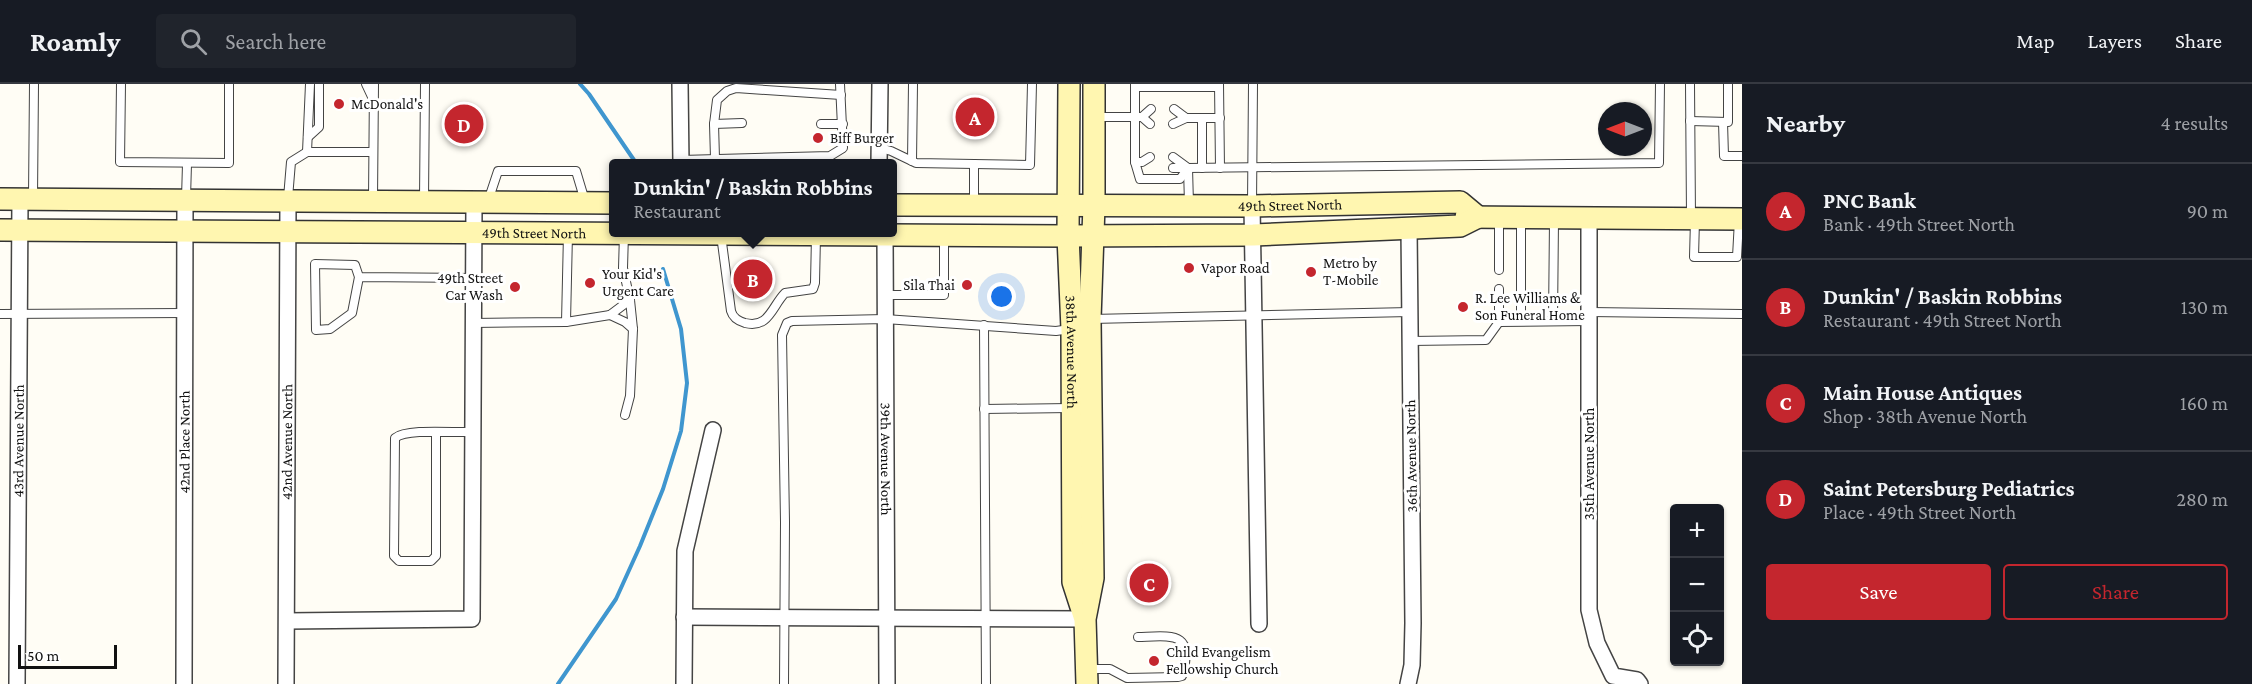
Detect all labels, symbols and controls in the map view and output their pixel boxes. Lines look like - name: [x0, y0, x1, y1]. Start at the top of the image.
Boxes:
- search box: [156, 14, 576, 68]
- icon: search: [177, 25, 210, 58]
- text: Roamly: [30, 26, 120, 57]
- text: Search here: [225, 29, 326, 54]
- text: Map: [2016, 29, 2055, 53]
- text: Layers: [2088, 29, 2142, 53]
- text: Share: [2175, 29, 2222, 53]
- pin: A: [956, 94, 994, 140]
- place label: McDonald's: [351, 96, 423, 112]
- marker: McDonald's: [332, 97, 346, 111]
- pin: D: [444, 102, 484, 147]
- north arrow: [1598, 102, 1652, 156]
- text: Nearby: [1766, 109, 1845, 138]
- text: 4 results: [2161, 112, 2228, 134]
- place label: Biff Burger: [830, 130, 895, 147]
- marker: Biff Burger: [811, 131, 825, 145]
- popup: [609, 159, 897, 237]
- text: Dunkin' / Baskin Robbins: [634, 175, 873, 200]
- text: PNC Bank: [1823, 188, 1916, 213]
- street label: 49th Street North: [1238, 196, 1342, 214]
- text: Restaurant: [634, 200, 721, 222]
- text: A: [1780, 200, 1791, 222]
- text: 90 m: [2187, 200, 2228, 222]
- text: Bank · 49th Street North: [1823, 213, 2015, 235]
- street label: 49th Street North: [482, 225, 586, 241]
- place label: Metro by T-Mobile: [1323, 255, 1379, 288]
- pin: B: [734, 256, 772, 302]
- place label: Vapor Road: [1201, 260, 1270, 277]
- marker: Vapor Road: [1182, 261, 1196, 275]
- marker: Metro by T-Mobile: [1304, 265, 1318, 279]
- place label: Your Kid's Urgent Care: [602, 266, 674, 300]
- place label: 49th Street Car Wash: [437, 270, 504, 303]
- marker: Your Kid's Urgent Care: [583, 276, 597, 290]
- place label: Sila Thai: [903, 277, 955, 293]
- marker: Sila Thai: [960, 278, 974, 292]
- marker: 49th Street Car Wash: [508, 280, 522, 294]
- your location: [987, 282, 1016, 311]
- text: Dunkin' / Baskin Robbins: [1823, 284, 2062, 309]
- place label: R. Lee Williams & Son Funeral Home: [1475, 290, 1585, 323]
- street label: 38th Avenue North: [1063, 295, 1080, 409]
- text: B: [1780, 296, 1791, 318]
- text: 130 m: [2181, 296, 2228, 318]
- marker: R. Lee Williams & Son Funeral Home: [1456, 300, 1470, 314]
- text: Restaurant · 49th Street North: [1823, 309, 2062, 331]
- text: Main House Antiques: [1823, 380, 2022, 405]
- street label: 43rd Avenue North: [10, 384, 27, 498]
- street label: 42nd Avenue North: [279, 384, 295, 500]
- street label: 42nd Place North: [176, 390, 193, 494]
- text: C: [1779, 392, 1792, 414]
- text: 160 m: [2180, 392, 2228, 414]
- street label: 36th Avenue North: [1402, 399, 1420, 513]
- street label: 39th Avenue North: [878, 402, 894, 516]
- text: Shop · 38th Avenue North: [1823, 405, 2027, 427]
- street label: 35th Avenue North: [1581, 408, 1597, 520]
- text: Saint Petersburg Pediatrics: [1823, 476, 2075, 501]
- text: D: [1779, 488, 1792, 510]
- text: 280 m: [2177, 488, 2228, 510]
- text: Place · 49th Street North: [1823, 501, 2016, 523]
- map controls: [1670, 504, 1724, 666]
- button: +: [1670, 504, 1724, 558]
- button: −: [1670, 558, 1724, 612]
- pin: C: [1130, 560, 1168, 606]
- button: Save: [1766, 564, 1991, 620]
- button: Share: [2003, 564, 2228, 620]
- button: locate: [1670, 612, 1724, 666]
- scale bar: [18, 642, 117, 670]
- place label: Child Evangelism Fellowship Church: [1166, 644, 1279, 678]
- text: 50 m: [27, 647, 59, 664]
- marker: Child Evangelism Fellowship Church: [1147, 654, 1161, 668]

